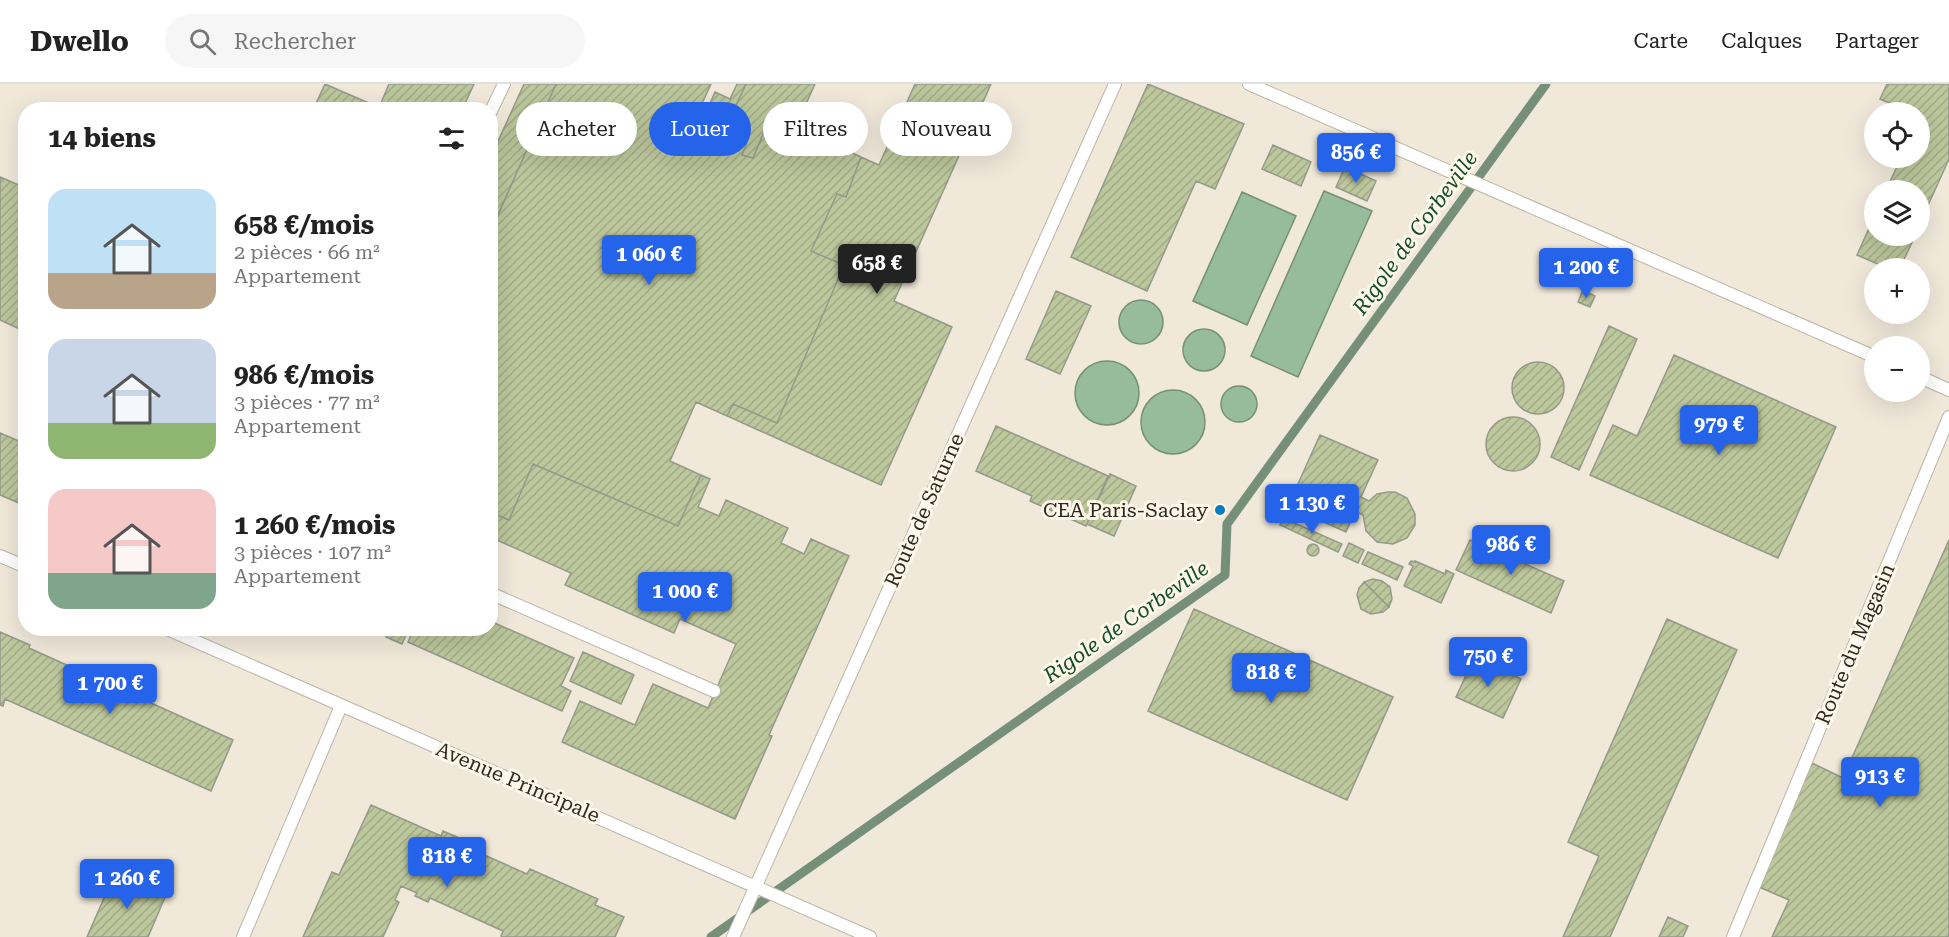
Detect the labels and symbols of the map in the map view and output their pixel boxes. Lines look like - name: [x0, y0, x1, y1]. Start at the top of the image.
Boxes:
- pin: 856 €: [1314, 133, 1398, 184]
- water label: Rigole de Corbeville: [1347, 147, 1482, 320]
- pin: 1 060 €: [594, 235, 704, 286]
- pin: 658 €: [835, 244, 919, 295]
- pin: 1 200 €: [1531, 248, 1641, 299]
- pin: 979 €: [1677, 405, 1761, 456]
- street label: Route de Saturne: [879, 429, 969, 591]
- pin: 1 130 €: [1257, 484, 1367, 535]
- place label: CEA Paris-Saclay: [1043, 498, 1208, 522]
- marker: CEA Paris-Saclay: [1213, 503, 1227, 517]
- pin: 986 €: [1469, 525, 1553, 576]
- water label: Rigole de Corbeville: [1038, 556, 1213, 688]
- street label: Route du Magasin: [1810, 560, 1900, 728]
- pin: 1 000 €: [630, 572, 740, 623]
- pin: 750 €: [1446, 637, 1530, 688]
- pin: 818 €: [1229, 653, 1313, 704]
- pin: 1 700 €: [55, 664, 165, 715]
- street label: Avenue Principale: [432, 737, 604, 827]
- pin: 913 €: [1838, 757, 1922, 808]
- pin: 818 €: [405, 837, 489, 888]
- pin: 1 260 €: [72, 859, 182, 910]

